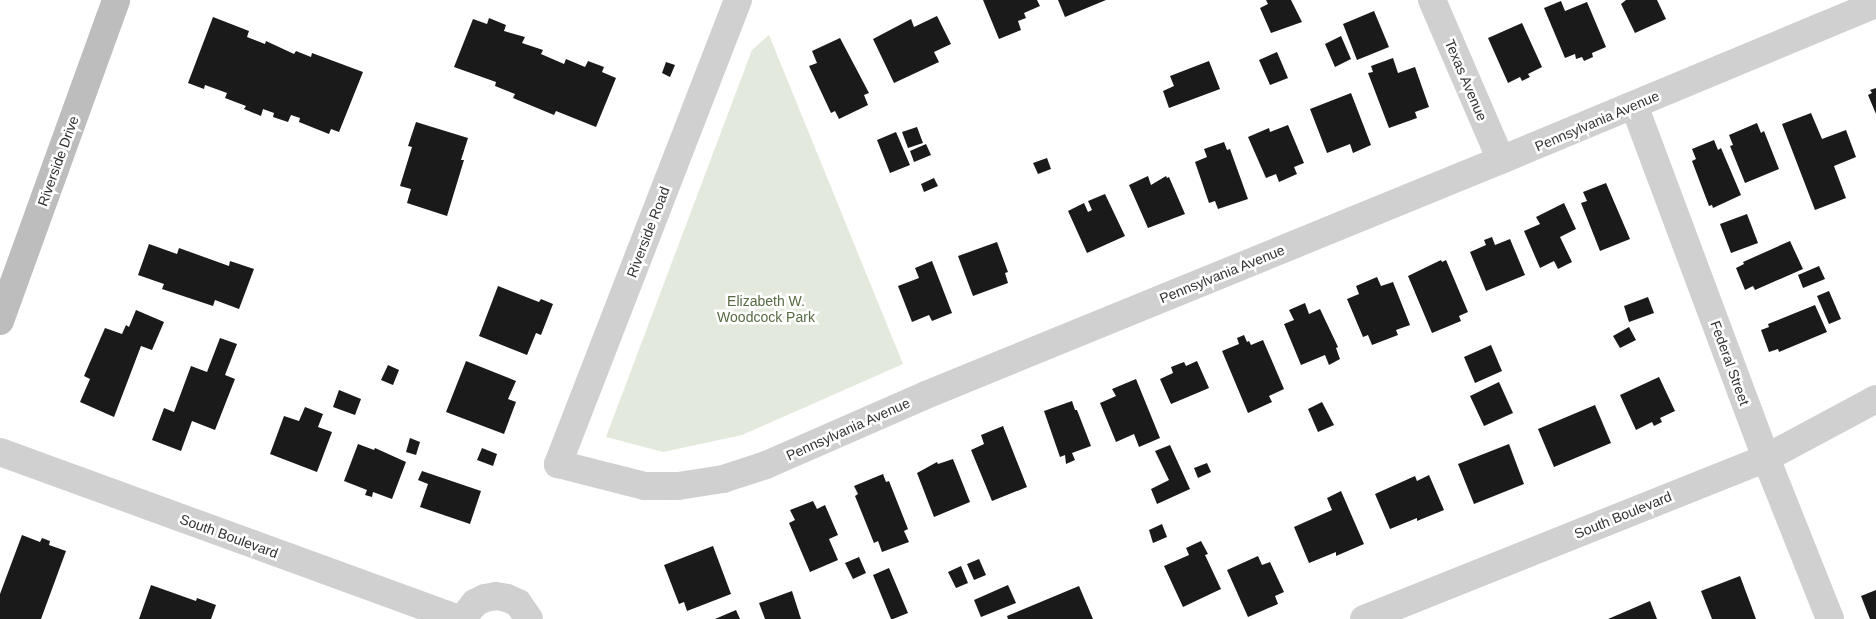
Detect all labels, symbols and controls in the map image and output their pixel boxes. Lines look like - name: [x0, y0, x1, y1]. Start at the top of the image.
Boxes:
- street label: Texas Avenue: [1441, 36, 1491, 124]
- street label: Pennsylvania Avenue: [1532, 87, 1662, 155]
- street label: Riverside Drive: [34, 114, 82, 208]
- street label: Riverside Road: [623, 184, 673, 280]
- street label: Pennsylvania Avenue: [1157, 241, 1287, 307]
- park label: Elizabeth W. Woodcock Park: [717, 293, 815, 326]
- street label: Federal Street: [1707, 318, 1753, 408]
- street label: Pennsylvania Avenue: [783, 394, 913, 464]
- street label: South Boulevard: [1572, 488, 1674, 542]
- street label: South Boulevard: [177, 510, 281, 562]

